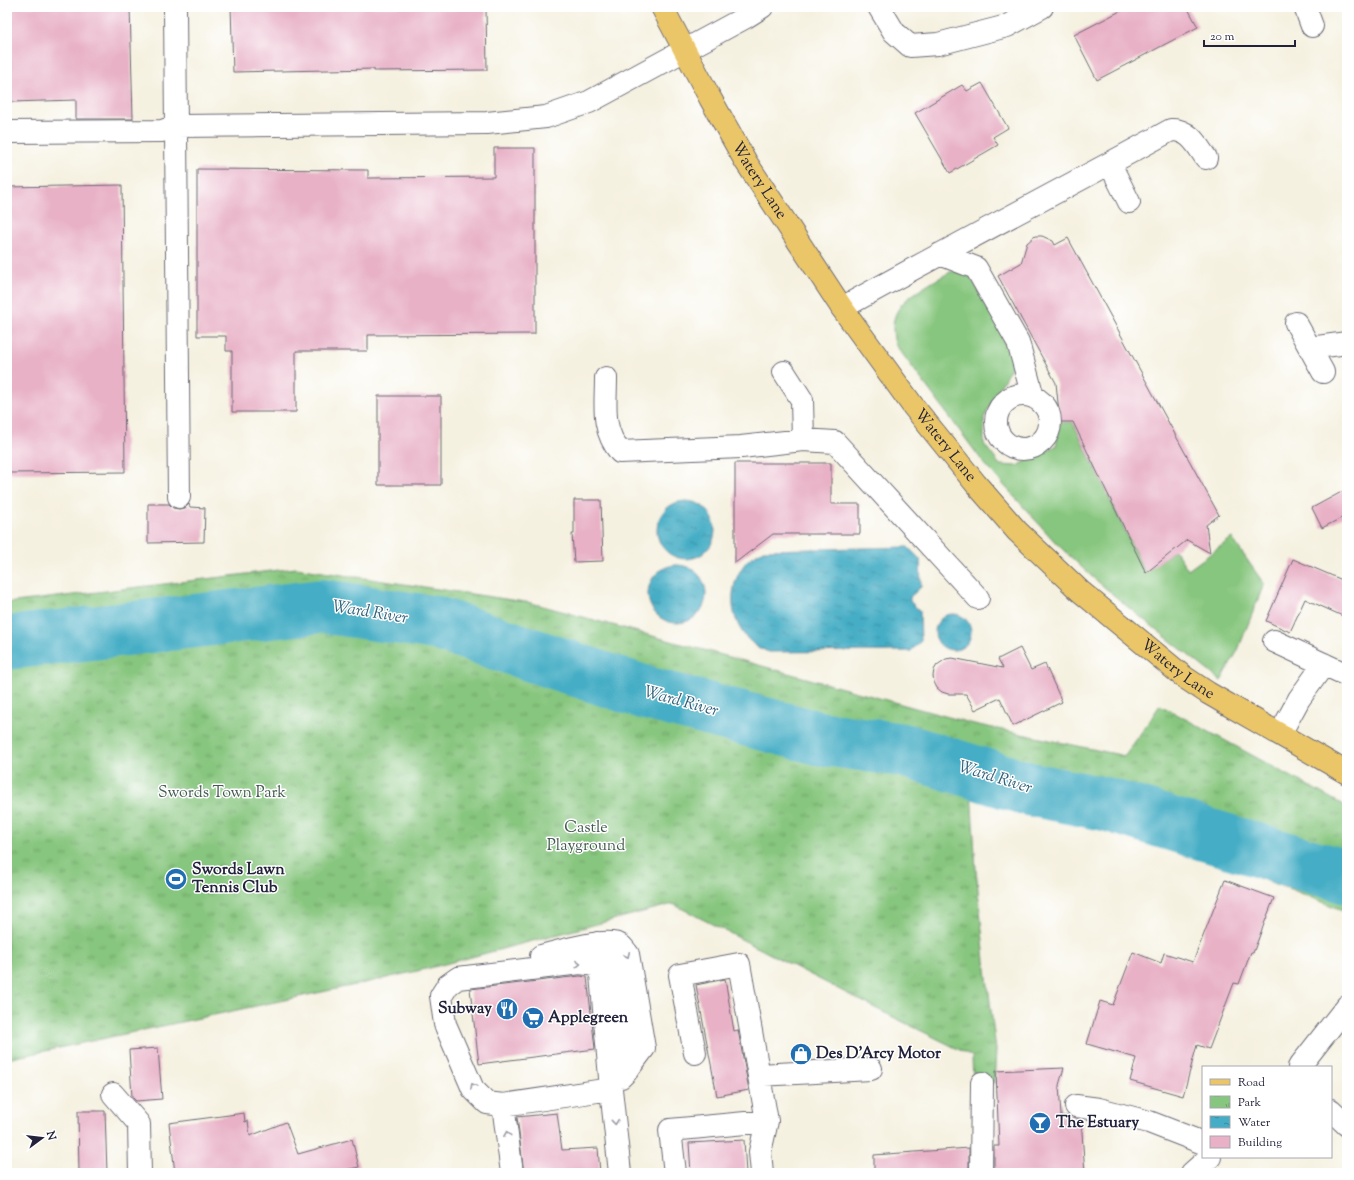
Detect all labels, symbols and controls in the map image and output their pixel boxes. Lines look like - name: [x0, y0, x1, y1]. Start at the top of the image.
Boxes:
- scale bar: [1204, 22, 1295, 48]
- text: 20 m: [1210, 28, 1235, 46]
- street label: Watery Lane: [725, 138, 792, 224]
- street label: Watery Lane: [908, 404, 982, 487]
- water label: Ward River: [330, 595, 410, 631]
- street label: Watery Lane: [1135, 634, 1219, 706]
- water label: Ward River: [641, 681, 721, 723]
- water label: Ward River: [955, 755, 1035, 801]
- park label: Swords Town Park: [158, 782, 286, 805]
- park label: Castle Playground: [547, 817, 625, 858]
- place label: Swords Lawn Tennis Club: [192, 859, 285, 900]
- sports icon: Swords Lawn Tennis Club: [163, 866, 189, 892]
- one-way arrow: [622, 951, 630, 958]
- one-way arrow: [575, 959, 581, 968]
- restaurant icon: Subway: [494, 996, 520, 1022]
- place label: Subway: [438, 998, 492, 1021]
- supermarket icon: Applegreen: [520, 1005, 546, 1031]
- place label: Applegreen: [548, 1007, 629, 1030]
- shop icon: Des D'Arcy Motor: [788, 1041, 814, 1067]
- place label: Des D'Arcy Motor: [816, 1043, 942, 1066]
- legend: [1202, 1066, 1332, 1158]
- text: Road: [1238, 1074, 1265, 1092]
- one-way arrow: [470, 1083, 477, 1090]
- text: Park: [1238, 1094, 1261, 1112]
- bar icon: The Estuary: [1027, 1110, 1053, 1136]
- place label: The Estuary: [1056, 1112, 1139, 1135]
- text: Water: [1238, 1114, 1271, 1132]
- north arrow: [22, 1118, 62, 1158]
- one-way arrow: [610, 1119, 619, 1125]
- text: N: [42, 1128, 60, 1142]
- one-way arrow: [503, 1131, 512, 1137]
- text: Building: [1238, 1134, 1282, 1152]

